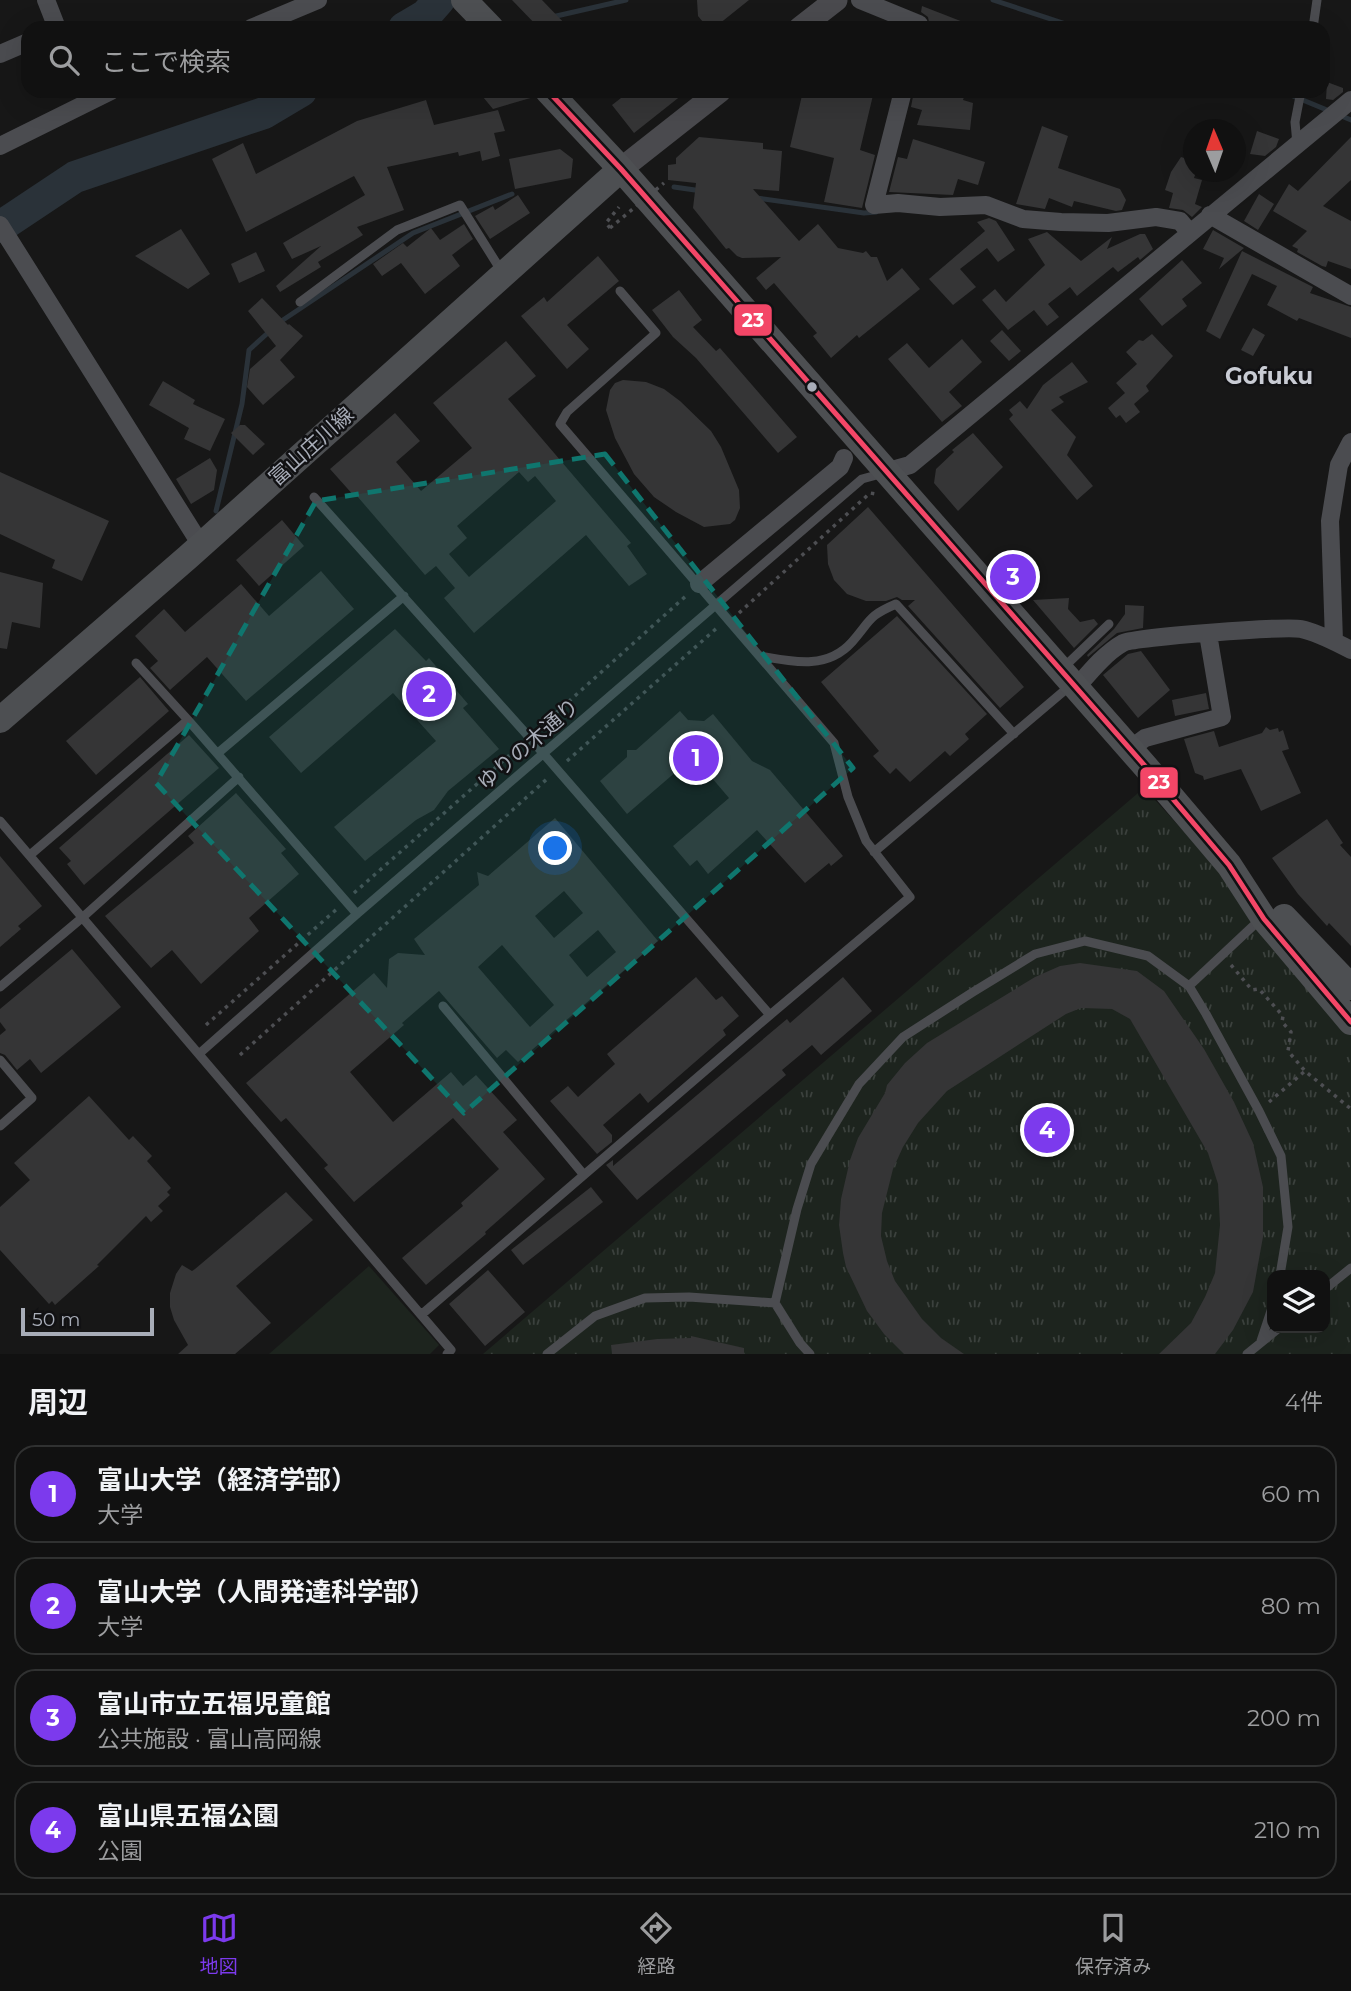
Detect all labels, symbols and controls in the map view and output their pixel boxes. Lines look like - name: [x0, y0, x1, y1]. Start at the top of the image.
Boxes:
- search box: [21, 21, 1330, 98]
- icon: search: [45, 41, 83, 79]
- text: ここで検索: [101, 46, 231, 78]
- north arrow: [1183, 119, 1246, 182]
- line badge: 23: [733, 303, 773, 337]
- text: 23: [742, 309, 764, 332]
- district label: Gofuku: [1225, 362, 1313, 390]
- unlabelled marker: [805, 380, 819, 394]
- street label: 富山庄川線: [264, 402, 358, 490]
- pin: 3: [990, 551, 1036, 603]
- pin: 2: [406, 668, 452, 720]
- street label: ゆりの木通り: [472, 693, 584, 795]
- pin: 1: [673, 732, 719, 784]
- line badge: 23: [1139, 766, 1179, 799]
- text: 23: [1148, 771, 1170, 794]
- your location: [538, 831, 572, 865]
- pin: 4: [1024, 1104, 1070, 1156]
- map controls: [1267, 1270, 1330, 1333]
- button: layers: [1267, 1270, 1330, 1333]
- scale bar: [21, 1305, 154, 1337]
- text: 50 m: [32, 1308, 80, 1331]
- text: 周辺: [28, 1384, 88, 1421]
- text: 4件: [1285, 1388, 1323, 1416]
- text: 富山大学（経済学部）: [97, 1464, 357, 1496]
- text: 1: [48, 1480, 58, 1508]
- text: 60 m: [1261, 1480, 1321, 1508]
- text: 大学: [97, 1501, 143, 1529]
- text: 富山大学（人間発達科学部）: [97, 1576, 435, 1608]
- text: 2: [46, 1592, 60, 1620]
- text: 80 m: [1261, 1592, 1321, 1620]
- text: 大学: [97, 1613, 143, 1641]
- text: 富山市立五福児童館: [97, 1688, 331, 1720]
- text: 3: [46, 1704, 60, 1732]
- text: 200 m: [1247, 1704, 1321, 1732]
- text: 公共施設 · 富山高岡線: [97, 1725, 322, 1753]
- text: 富山県五福公園: [97, 1800, 279, 1832]
- text: 4: [45, 1816, 61, 1844]
- text: 210 m: [1254, 1816, 1321, 1844]
- text: 公園: [97, 1837, 143, 1865]
- tab: 地図: [200, 1909, 238, 1978]
- tab: 経路: [637, 1909, 675, 1978]
- tab: 保存済み: [1075, 1909, 1151, 1978]

